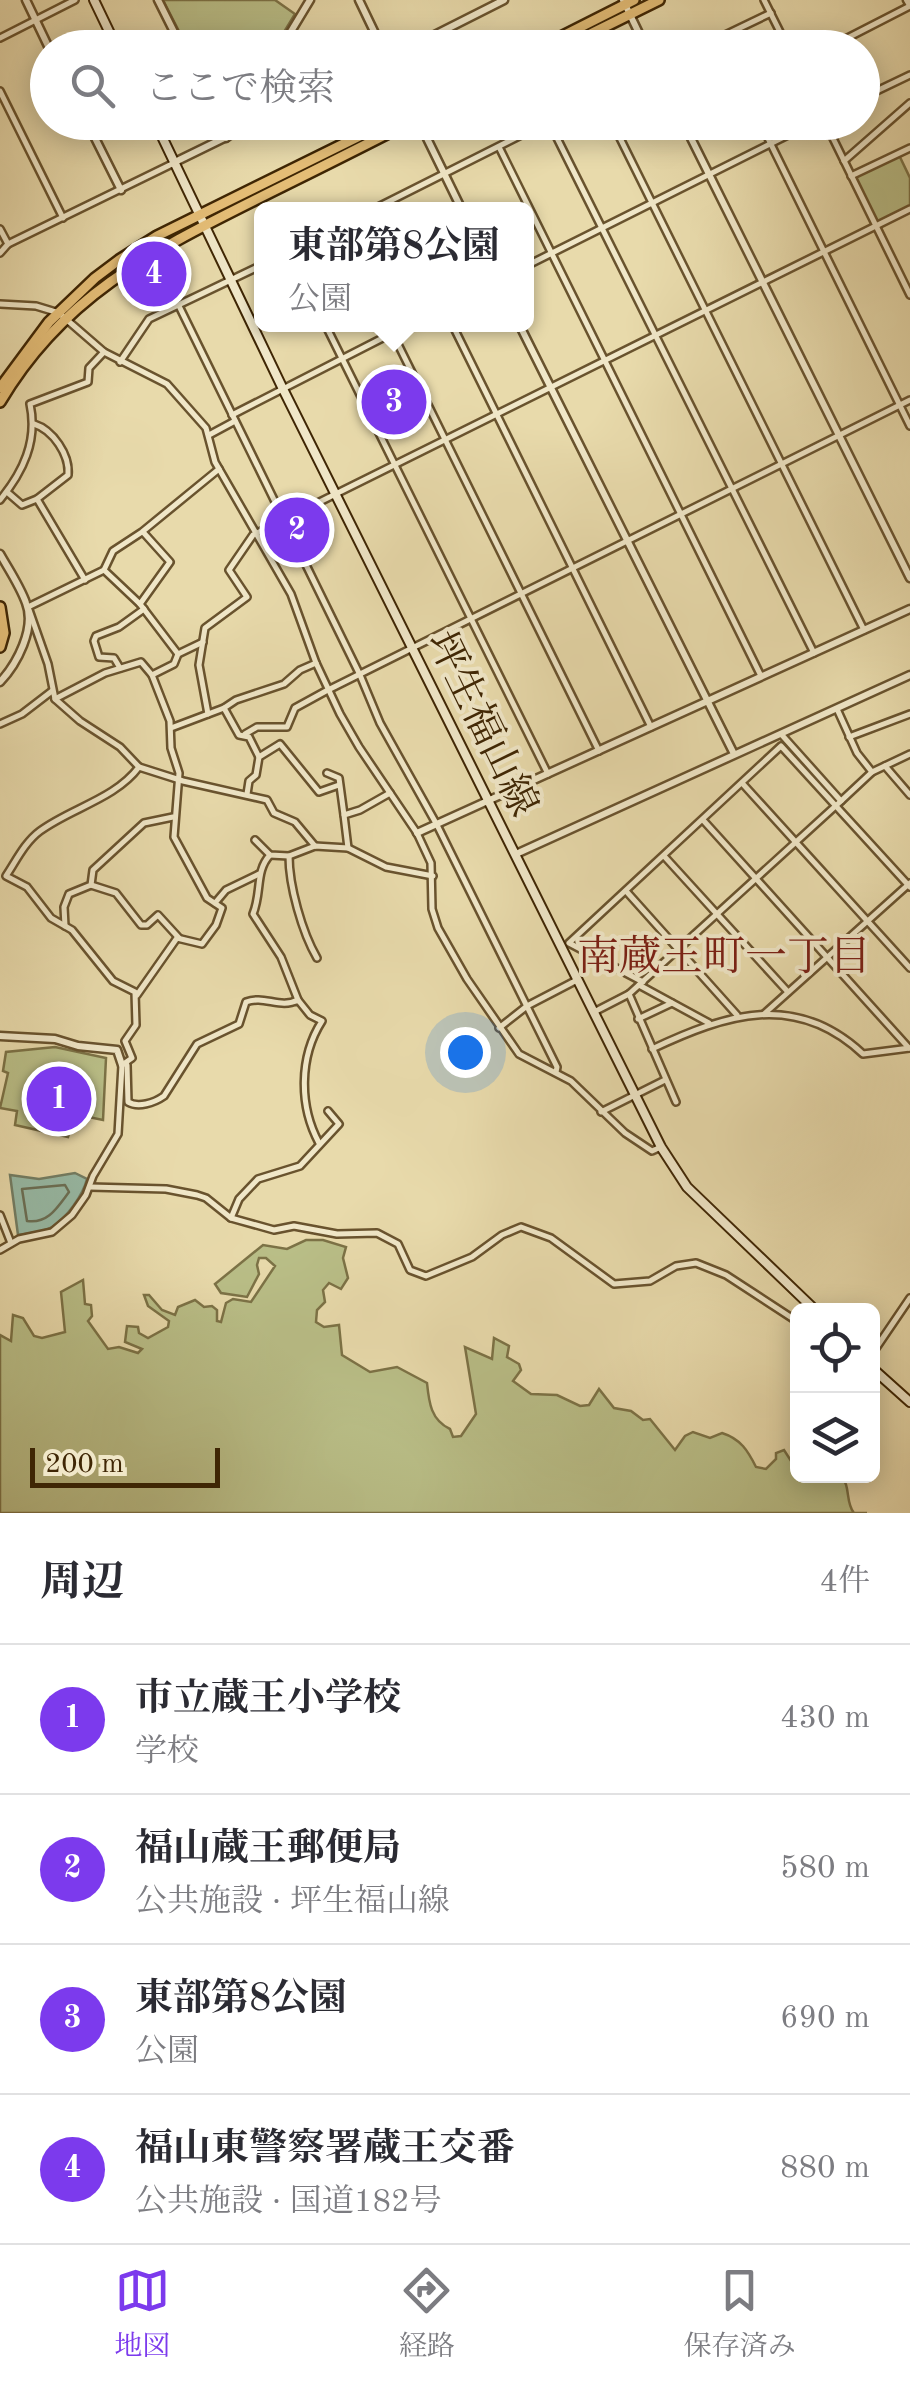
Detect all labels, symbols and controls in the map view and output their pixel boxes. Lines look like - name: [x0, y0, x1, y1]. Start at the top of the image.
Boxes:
- search box: [30, 30, 880, 140]
- icon: search: [65, 58, 120, 113]
- text: ここで検索: [145, 71, 335, 109]
- popup: [254, 202, 534, 332]
- text: 東部第8公園: [288, 229, 500, 267]
- pin: 4: [122, 236, 186, 312]
- text: 公園: [288, 285, 352, 317]
- pin: 3: [362, 364, 426, 440]
- pin: 2: [264, 492, 330, 568]
- street label: 坪生福山線: [419, 624, 546, 823]
- district label: 南蔵王町一丁目: [577, 934, 871, 980]
- your location: [440, 1027, 491, 1078]
- pin: 1: [27, 1062, 92, 1136]
- map controls: [790, 1303, 880, 1483]
- button: locate: [790, 1303, 880, 1393]
- button: layers: [790, 1393, 880, 1483]
- scale bar: [30, 1443, 220, 1488]
- text: 200 m: [45, 1451, 124, 1479]
- text: 周辺: [40, 1563, 124, 1605]
- text: 4件: [819, 1567, 870, 1599]
- text: 市立蔵王小学校: [135, 1681, 401, 1719]
- text: 1: [63, 1703, 82, 1735]
- text: 430 m: [780, 1703, 870, 1735]
- text: 学校: [135, 1737, 199, 1769]
- text: 福山蔵王郵便局: [135, 1831, 401, 1869]
- text: 2: [63, 1853, 82, 1885]
- text: 580 m: [780, 1853, 870, 1885]
- text: 公共施設 · 坪生福山線: [135, 1887, 450, 1919]
- text: 東部第8公園: [135, 1981, 347, 2019]
- text: 3: [63, 2003, 82, 2035]
- text: 690 m: [780, 2003, 870, 2035]
- text: 公園: [135, 2037, 199, 2069]
- text: 福山東警察署蔵王交番: [135, 2131, 515, 2169]
- text: 4: [63, 2153, 82, 2185]
- text: 880 m: [780, 2153, 870, 2185]
- text: 公共施設 · 国道182号: [135, 2187, 442, 2219]
- tab: 地図: [114, 2263, 170, 2366]
- tab: 経路: [399, 2263, 455, 2366]
- tab: 保存済み: [684, 2263, 796, 2366]

